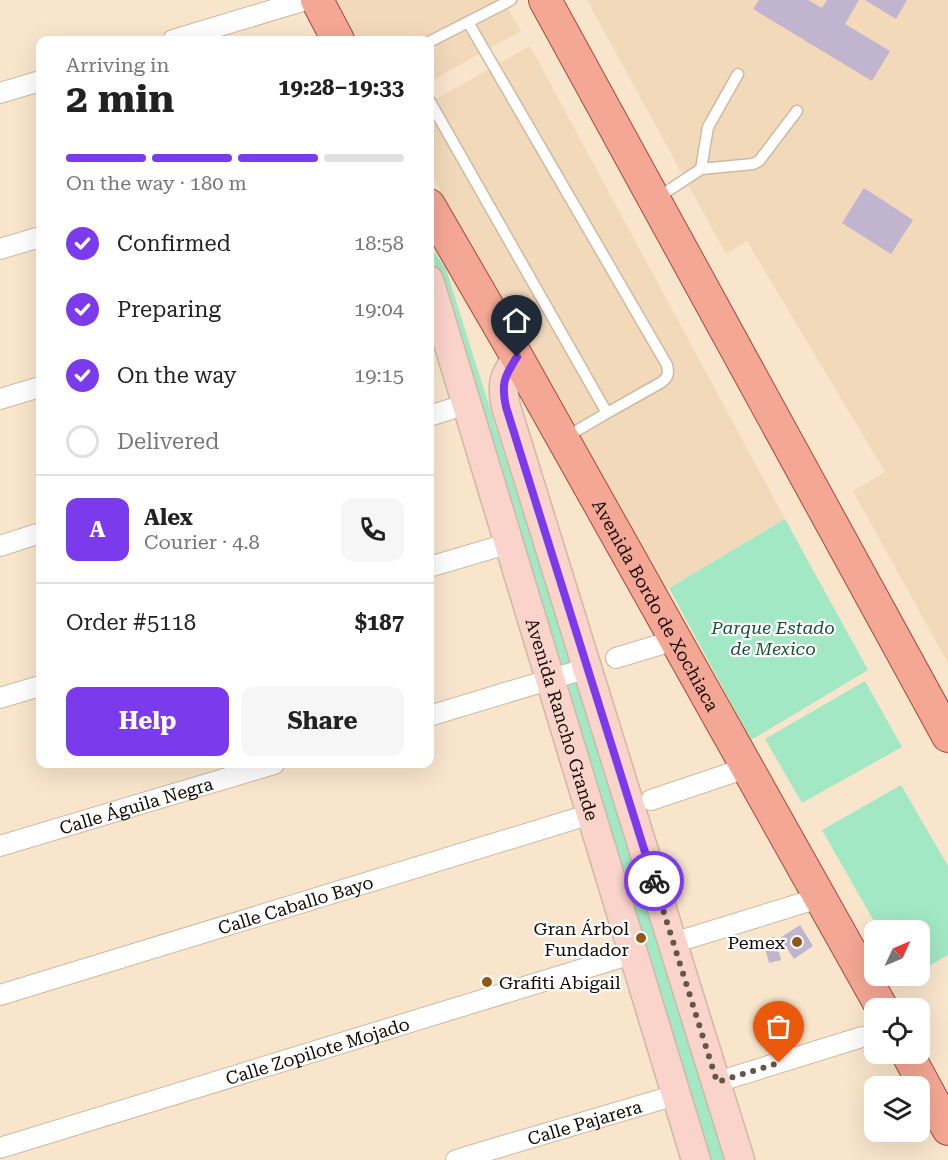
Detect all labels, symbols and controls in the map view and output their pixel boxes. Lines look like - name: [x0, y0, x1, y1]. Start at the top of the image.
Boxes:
- text: Arriving in: [66, 53, 169, 77]
- text: 19:28–19:33: [278, 75, 404, 100]
- text: 2 min: [66, 76, 174, 122]
- text: On the way · 180 m: [66, 171, 247, 195]
- icon: check: [66, 227, 99, 260]
- text: Confirmed: [117, 231, 231, 256]
- text: 18:58: [354, 231, 404, 255]
- icon: check: [66, 293, 99, 326]
- pin: [491, 295, 542, 357]
- text: Preparing: [117, 297, 221, 322]
- text: 19:04: [354, 297, 404, 321]
- icon: home: [500, 304, 533, 337]
- icon: check: [66, 359, 99, 392]
- text: On the way: [117, 363, 237, 388]
- text: 19:15: [354, 363, 404, 387]
- text: Delivered: [117, 429, 219, 454]
- street label: Avenida Bordo de Xochiaca: [588, 495, 724, 715]
- button: phone: [341, 498, 404, 561]
- text: Alex: [144, 505, 193, 530]
- text: A: [90, 517, 105, 542]
- text: Courier · 4.8: [144, 530, 260, 554]
- text: Order #5118: [66, 610, 196, 635]
- text: $187: [355, 610, 404, 635]
- street label: Avenida Rancho Grande: [522, 615, 603, 823]
- park label: Parque Estado de Mexico: [710, 617, 835, 659]
- button: Help: [66, 687, 229, 756]
- button: Share: [241, 687, 404, 756]
- street label: Calle Águila Negra: [57, 772, 216, 838]
- courier: [624, 851, 684, 911]
- icon: bike: [638, 865, 671, 898]
- street label: Calle Caballo Bayo: [215, 871, 376, 938]
- place label: Gran Árbol Fundador: [534, 918, 629, 960]
- north arrow: [864, 920, 930, 986]
- map controls: [864, 920, 930, 1142]
- marker: Gran Árbol Fundador: [634, 931, 648, 945]
- place label: Pemex: [727, 932, 786, 953]
- marker: Pemex: [790, 935, 804, 949]
- place label: Grafiti Abigail: [499, 972, 621, 993]
- marker: Grafiti Abigail: [480, 975, 494, 989]
- button: locate: [864, 998, 930, 1064]
- pin: [753, 1001, 804, 1063]
- icon: bag: [762, 1010, 795, 1043]
- street label: Calle Zopilote Mojado: [223, 1012, 412, 1089]
- button: layers: [864, 1076, 930, 1142]
- street label: Calle Pajarera: [525, 1095, 644, 1149]

